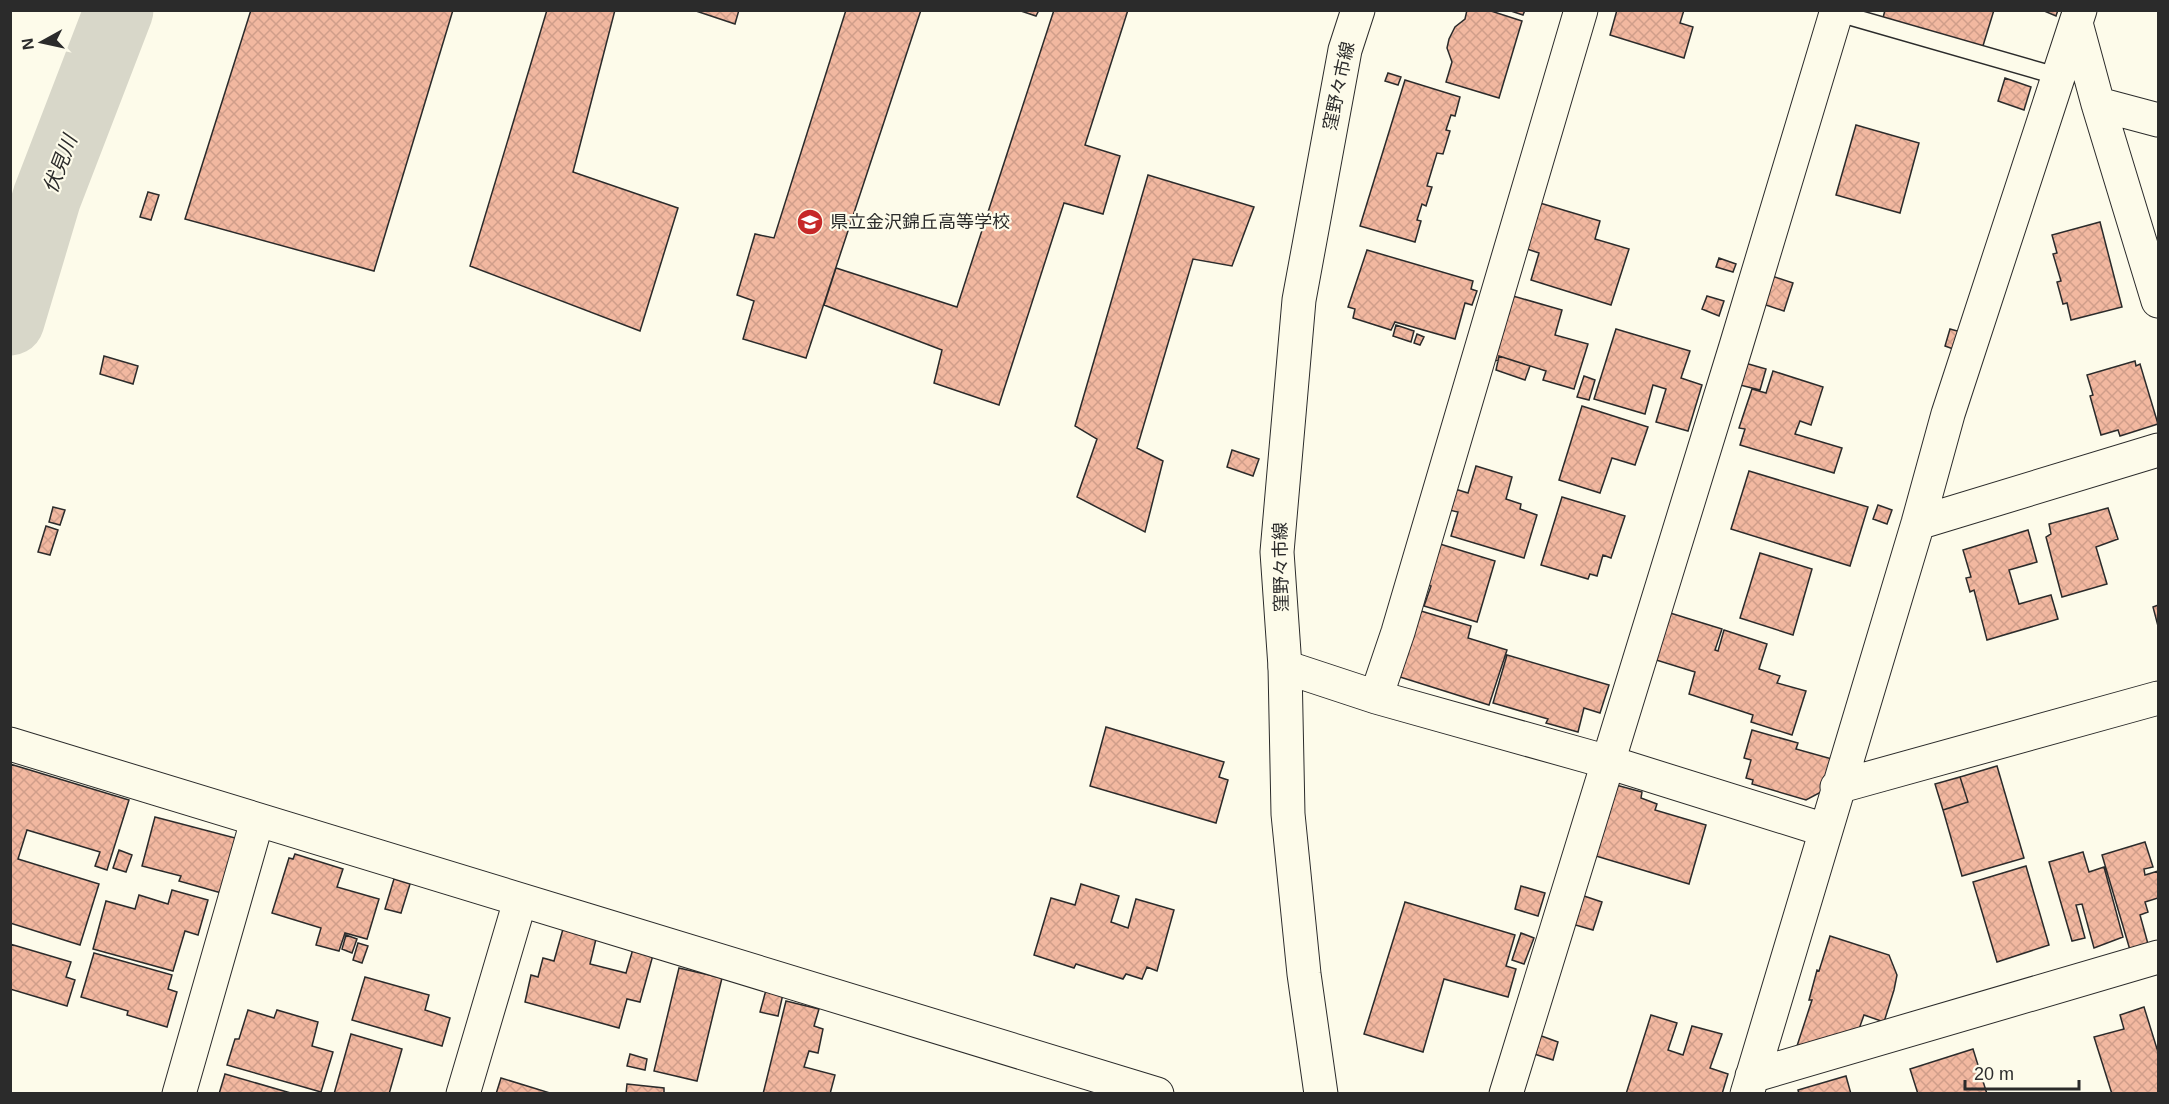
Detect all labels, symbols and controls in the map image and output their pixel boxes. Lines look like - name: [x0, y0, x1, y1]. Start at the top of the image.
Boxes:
- north arrow: [12, 12, 72, 72]
- text: N: [18, 37, 37, 51]
- street label: 窪野々市線: [1320, 40, 1358, 132]
- water label: 伏見川: [39, 130, 82, 196]
- school or university icon: 県立金沢錦丘高等学校: [795, 207, 825, 237]
- place label: 県立金沢錦丘高等学校: [830, 212, 1010, 232]
- street label: 窪野々市線: [1270, 522, 1292, 612]
- scale bar: [1965, 1053, 2079, 1091]
- text: 20 m: [1974, 1064, 2014, 1084]

